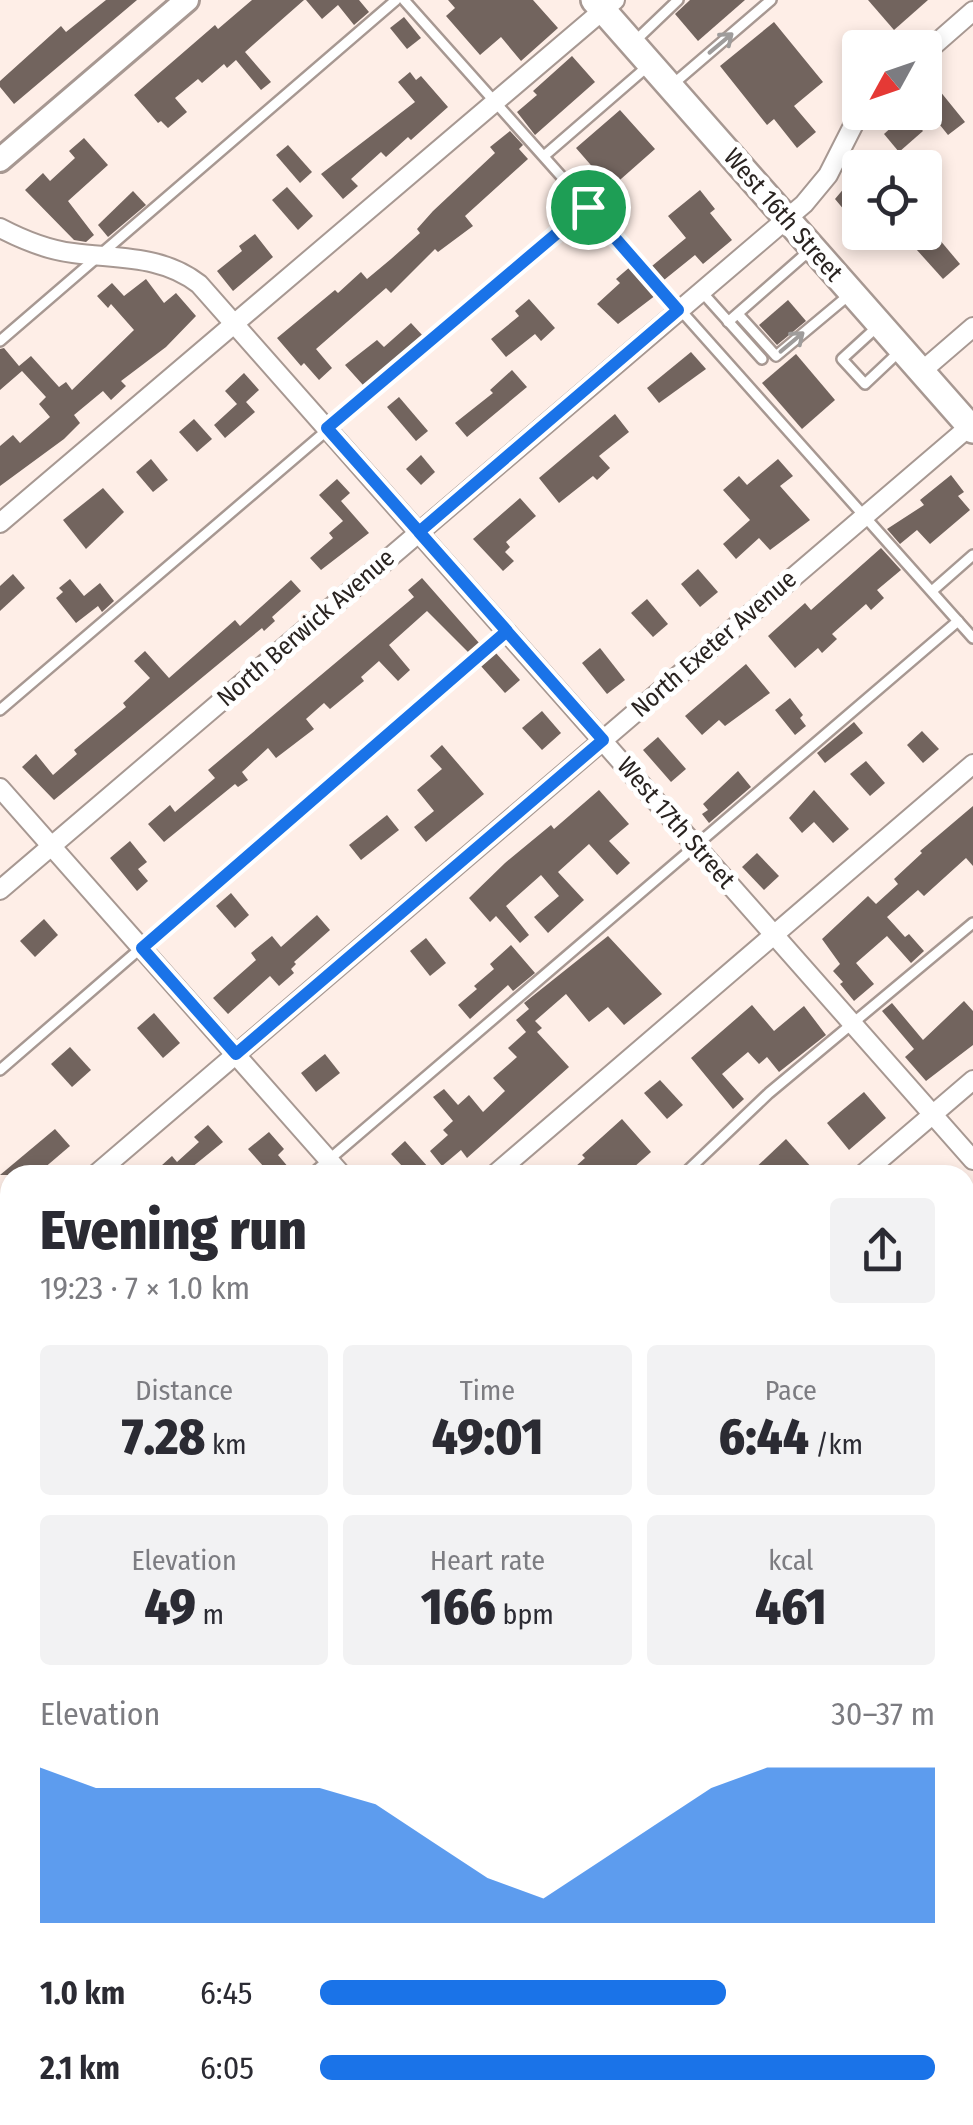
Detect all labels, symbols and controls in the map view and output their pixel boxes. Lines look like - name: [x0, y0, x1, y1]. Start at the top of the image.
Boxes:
- north arrow: [842, 30, 942, 130]
- map controls: [842, 30, 942, 250]
- one-way arrow: [708, 32, 733, 55]
- street label: West 16th Street: [717, 142, 849, 288]
- button: locate: [842, 150, 942, 250]
- pin: [546, 165, 631, 250]
- icon: arrive: [561, 180, 616, 235]
- one-way arrow: [779, 332, 805, 354]
- street label: North Berwick Avenue: [211, 543, 401, 713]
- street label: North Exeter Avenue: [625, 564, 803, 724]
- street label: West 17th Street: [611, 751, 742, 895]
- text: Evening run: [40, 1198, 307, 1264]
- button: share: [830, 1198, 935, 1303]
- text: 19:23 · 7 × 1.0 km: [40, 1269, 250, 1307]
- text: Distance: [135, 1374, 233, 1407]
- text: Time: [460, 1374, 515, 1407]
- text: Pace: [765, 1374, 817, 1407]
- text: 7.28: [122, 1407, 205, 1467]
- text: 49:01: [432, 1407, 543, 1467]
- text: 6:44: [719, 1407, 809, 1467]
- text: km: [205, 1428, 247, 1461]
- text: /km: [809, 1428, 863, 1461]
- text: Elevation: [131, 1544, 237, 1577]
- text: Heart rate: [430, 1544, 545, 1577]
- text: kcal: [768, 1544, 814, 1577]
- text: 49: [144, 1577, 196, 1637]
- text: 166: [421, 1577, 496, 1637]
- text: 461: [755, 1577, 827, 1637]
- text: m: [196, 1598, 224, 1631]
- text: bpm: [496, 1598, 554, 1631]
- text: Elevation: [40, 1695, 160, 1733]
- text: 30–37 m: [831, 1695, 935, 1733]
- text: 1.0 km: [40, 1974, 125, 2012]
- text: 6:45: [200, 1974, 252, 2012]
- text: 2.1 km: [40, 2049, 120, 2087]
- text: 6:05: [200, 2049, 254, 2087]

